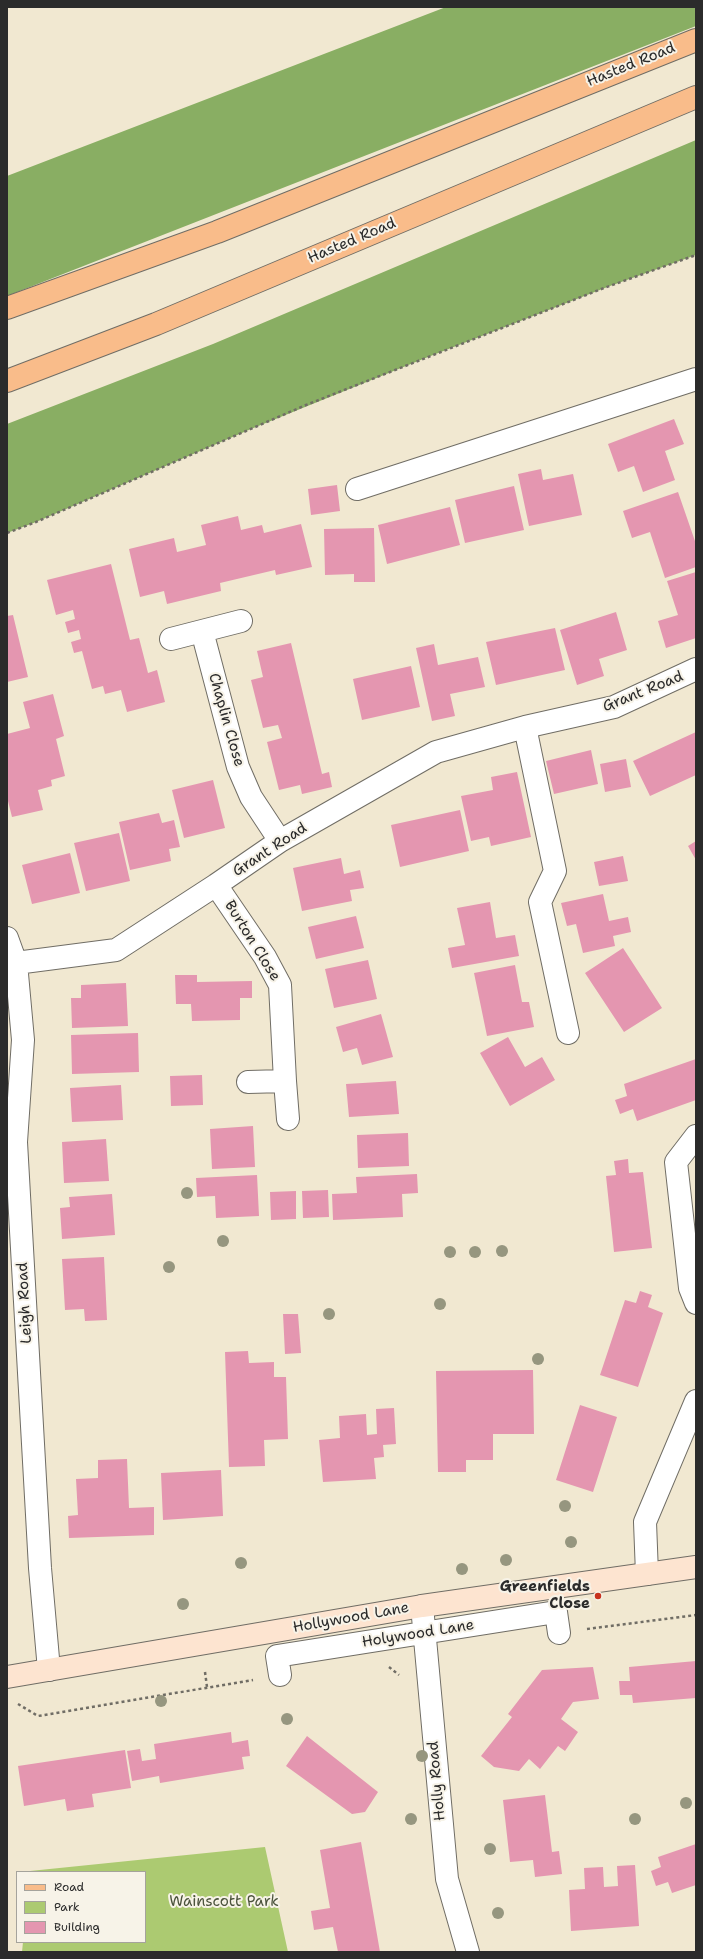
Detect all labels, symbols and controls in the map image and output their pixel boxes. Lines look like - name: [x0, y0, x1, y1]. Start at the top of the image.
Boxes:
- street label: Hasted Road: [584, 39, 678, 91]
- street label: Hasted Road: [305, 214, 399, 268]
- street label: Grant Road: [600, 668, 686, 716]
- street label: Chaplin Close: [204, 671, 248, 769]
- street label: Grant Road: [229, 819, 311, 881]
- street label: Burton Close: [220, 897, 284, 985]
- street label: Leigh Road: [14, 1262, 36, 1344]
- place label: Greenfields Close: [500, 1578, 590, 1613]
- marker: Greenfields Close: [593, 1591, 603, 1601]
- street label: Hollywood Lane: [291, 1599, 411, 1637]
- street label: Holywood Lane: [361, 1616, 475, 1652]
- street label: Holly Road: [425, 1740, 449, 1822]
- legend: [16, 1871, 146, 1943]
- text: Road: [54, 1879, 84, 1895]
- park label: Wainscott Park: [169, 1893, 279, 1911]
- text: Park: [54, 1899, 80, 1915]
- text: Building: [54, 1919, 100, 1935]

